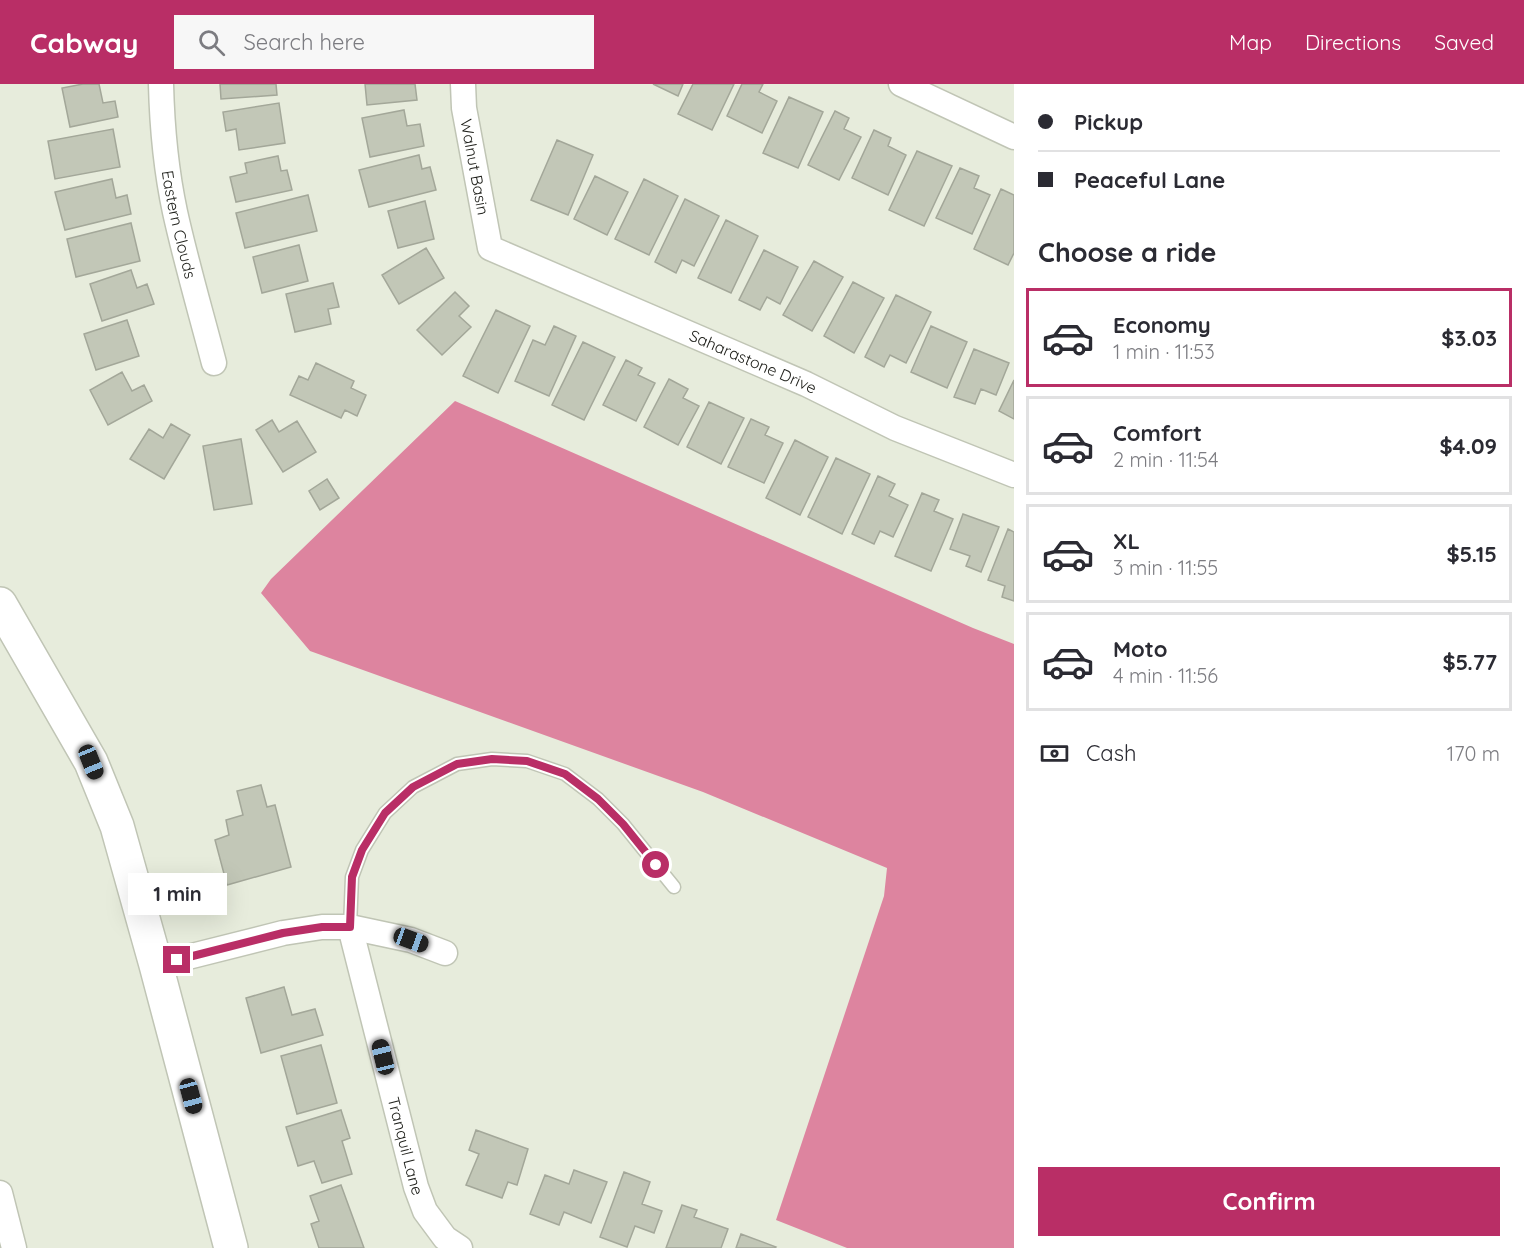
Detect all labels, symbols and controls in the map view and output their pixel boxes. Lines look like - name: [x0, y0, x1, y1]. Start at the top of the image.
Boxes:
- search box: [174, 15, 594, 69]
- text: Cabway: [30, 25, 138, 60]
- icon: search: [195, 26, 228, 59]
- text: Search here: [243, 28, 365, 56]
- text: Map: [1229, 29, 1272, 55]
- text: Directions: [1305, 29, 1401, 55]
- text: Saved: [1434, 29, 1494, 55]
- text: Pickup: [1074, 108, 1143, 136]
- street label: Walnut Basin: [456, 117, 494, 217]
- text: Peaceful Lane: [1074, 166, 1225, 194]
- street label: Eastern Clouds: [158, 169, 201, 281]
- text: Choose a ride: [1038, 235, 1216, 269]
- icon: car: [1041, 311, 1095, 365]
- text: Economy: [1113, 311, 1211, 339]
- text: $3.03: [1441, 324, 1497, 352]
- street label: Saharastone Drive: [686, 325, 820, 398]
- text: 1 min · 11:53: [1113, 339, 1215, 364]
- icon: car: [1041, 419, 1095, 473]
- text: Comfort: [1113, 419, 1202, 447]
- text: $4.09: [1439, 432, 1497, 460]
- text: 2 min · 11:54: [1113, 447, 1218, 472]
- icon: car: [1041, 527, 1095, 581]
- text: XL: [1113, 527, 1140, 555]
- text: $5.15: [1446, 540, 1497, 568]
- text: 3 min · 11:55: [1113, 555, 1218, 580]
- icon: car: [1041, 635, 1095, 689]
- text: Moto: [1113, 635, 1167, 663]
- text: $5.77: [1442, 648, 1497, 676]
- text: 4 min · 11:56: [1113, 663, 1218, 688]
- icon: cash: [1038, 737, 1071, 770]
- text: Cash: [1086, 739, 1137, 767]
- text: 170 m: [1447, 741, 1500, 766]
- car: [76, 742, 106, 782]
- route start: [642, 851, 669, 878]
- callout: 1 min: [128, 873, 226, 915]
- text: 1 min: [153, 881, 202, 906]
- car: [391, 925, 431, 955]
- route end: [163, 946, 190, 973]
- car: [370, 1037, 396, 1077]
- car: [178, 1076, 204, 1116]
- street label: Tranquil Lane: [384, 1095, 428, 1198]
- button: Confirm: [1038, 1167, 1500, 1236]

